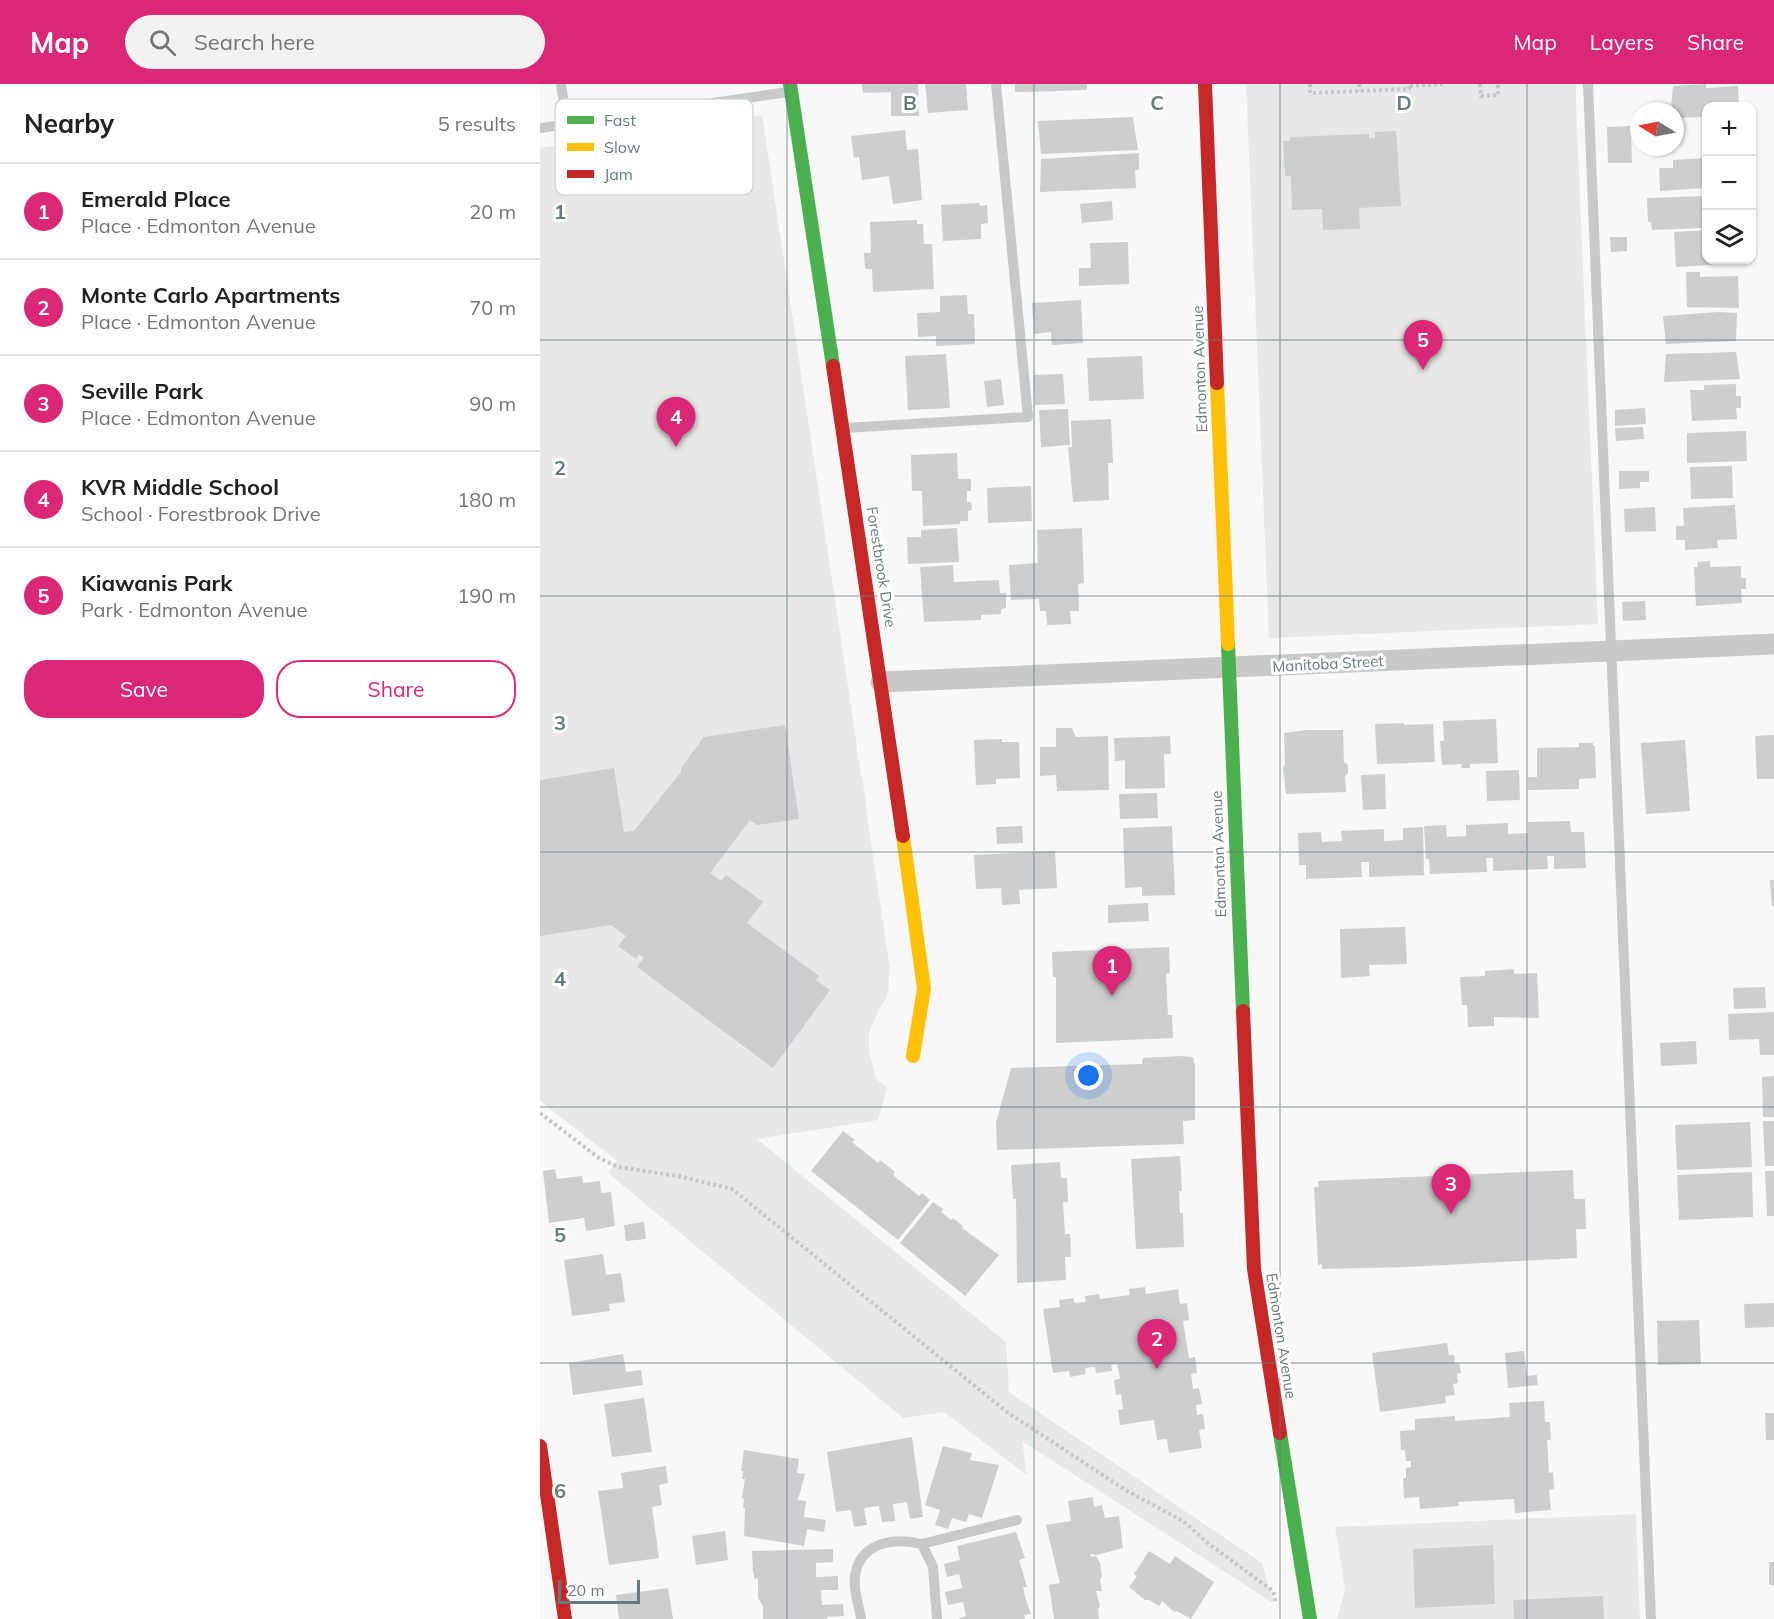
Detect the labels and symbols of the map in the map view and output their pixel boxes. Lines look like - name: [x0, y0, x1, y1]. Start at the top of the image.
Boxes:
- text: B: [903, 90, 917, 115]
- text: C: [1150, 90, 1164, 115]
- text: D: [1396, 90, 1412, 115]
- legend: [555, 99, 753, 195]
- north arrow: [1630, 102, 1684, 156]
- text: Fast: [604, 110, 636, 130]
- text: Slow: [604, 137, 641, 157]
- text: Jam: [604, 164, 633, 184]
- text: 1: [554, 199, 566, 224]
- street label: Edmonton Avenue: [1188, 305, 1211, 433]
- pin: 5: [1404, 320, 1442, 370]
- pin: 4: [656, 398, 696, 447]
- text: 2: [554, 455, 566, 480]
- street label: Forestbrook Drive: [863, 505, 900, 629]
- street label: Manitoba Street: [1272, 651, 1384, 676]
- text: 3: [554, 710, 566, 735]
- street label: Edmonton Avenue: [1207, 790, 1230, 918]
- pin: 1: [1092, 946, 1132, 996]
- text: 4: [554, 966, 566, 991]
- your location: [1074, 1061, 1103, 1090]
- pin: 3: [1432, 1164, 1470, 1214]
- text: 5: [554, 1222, 566, 1247]
- street label: Edmonton Avenue: [1262, 1272, 1301, 1400]
- pin: 2: [1138, 1320, 1176, 1369]
- text: 6: [554, 1478, 566, 1503]
- scale bar: [558, 1577, 640, 1604]

